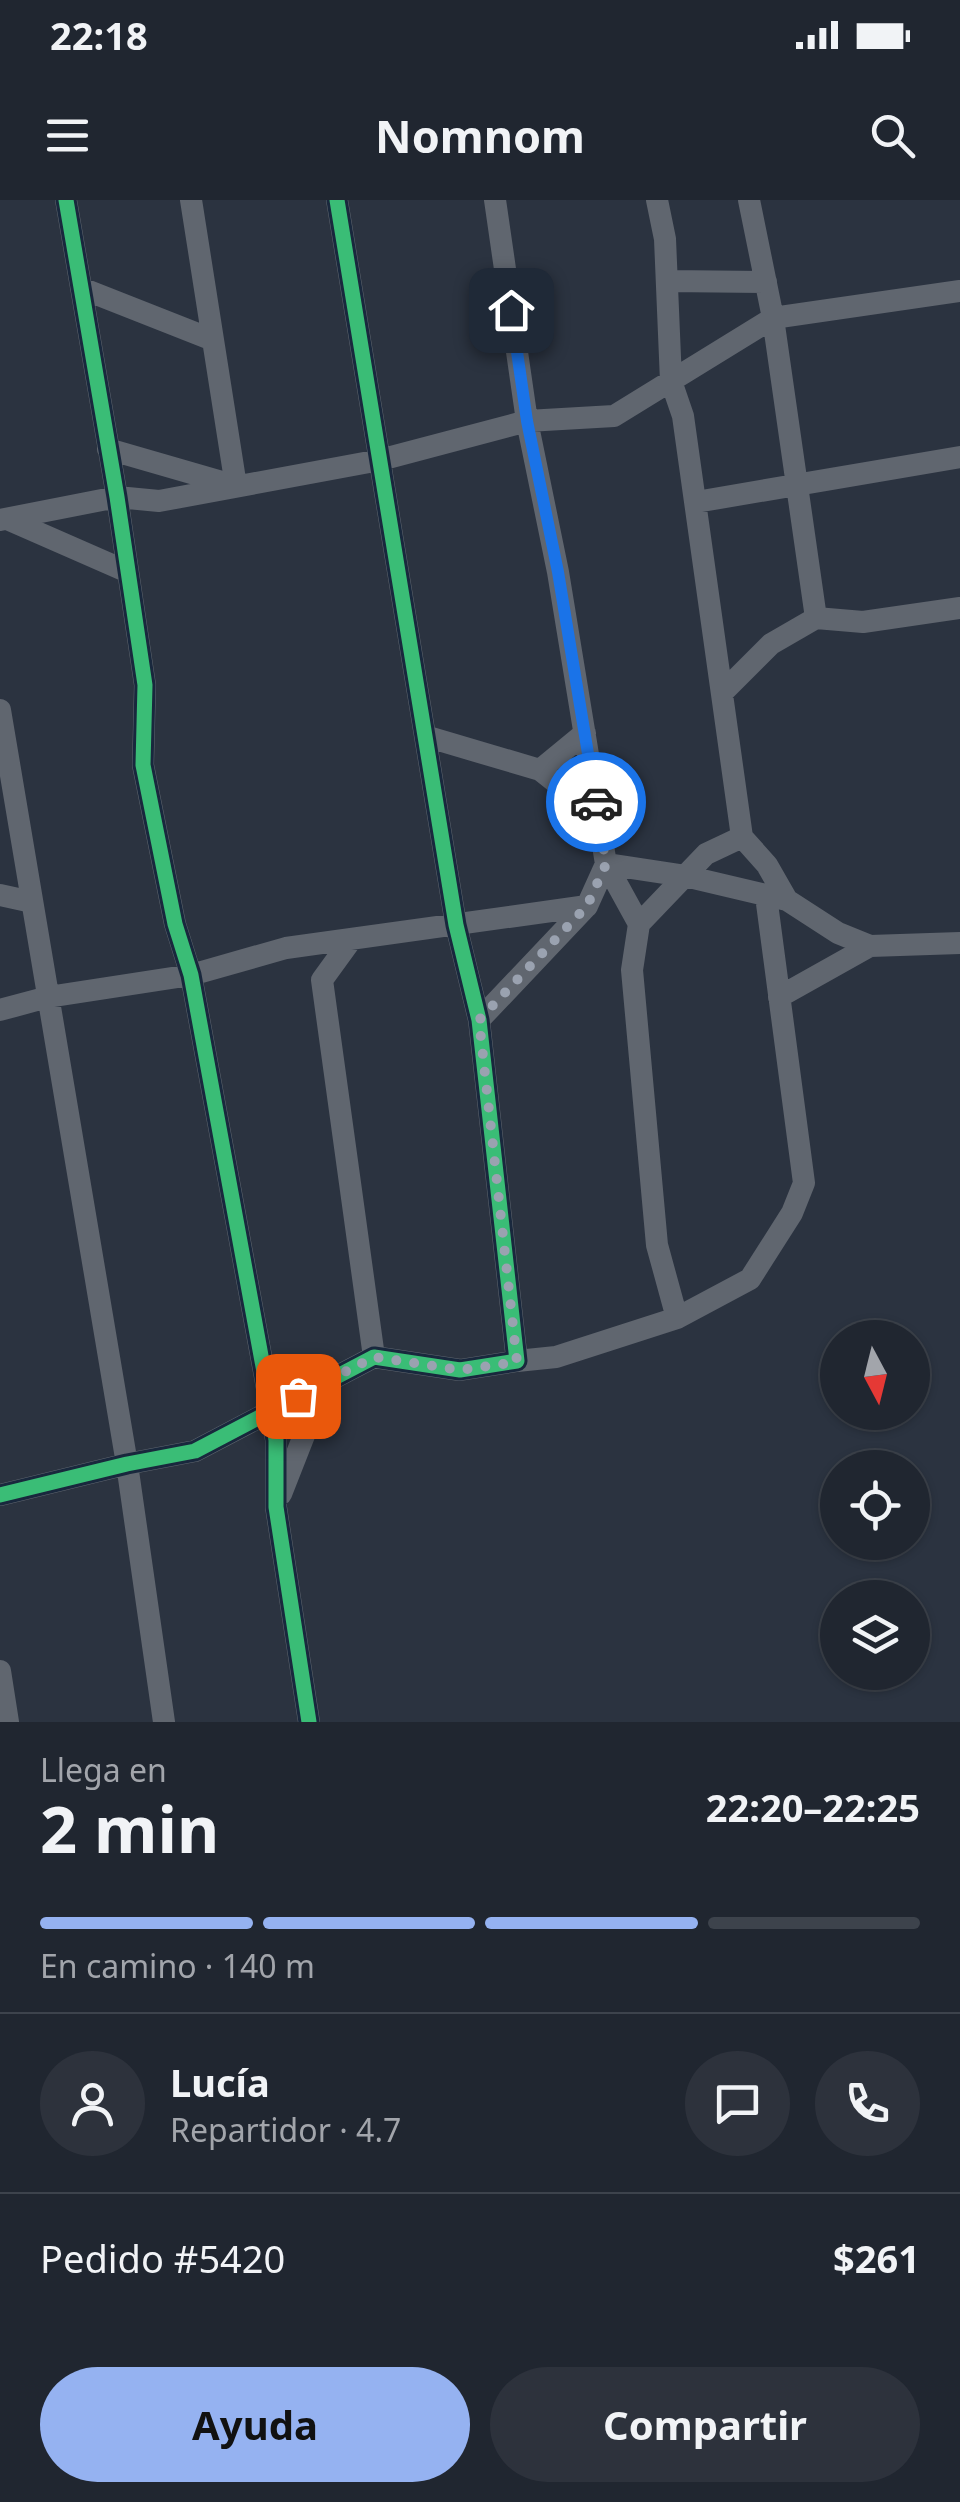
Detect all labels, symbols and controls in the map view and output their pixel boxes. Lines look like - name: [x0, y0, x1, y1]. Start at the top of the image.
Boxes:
- text: 22:18: [50, 9, 148, 61]
- text: Nomnom: [375, 105, 585, 166]
- icon: menu: [40, 108, 95, 163]
- icon: search: [865, 108, 920, 163]
- pin: [469, 268, 554, 353]
- icon: home: [484, 283, 539, 338]
- courier: [546, 752, 646, 852]
- icon: car: [569, 775, 624, 830]
- north arrow: [820, 1320, 930, 1430]
- map controls: [820, 1320, 930, 1690]
- pin: [256, 1354, 341, 1439]
- icon: bag: [271, 1369, 326, 1424]
- button: locate: [820, 1450, 930, 1560]
- button: layers: [820, 1580, 930, 1690]
- text: Llega en: [40, 1748, 167, 1791]
- text: 22:20–22:25: [706, 1781, 920, 1833]
- text: 2 min: [40, 1784, 219, 1872]
- text: En camino · 140 m: [40, 1944, 315, 1987]
- button: person: [40, 2051, 145, 2156]
- button: chat: [685, 2051, 790, 2156]
- button: phone: [815, 2051, 920, 2156]
- text: Lucía: [170, 2056, 270, 2108]
- text: Repartidor · 4.7: [170, 2108, 401, 2151]
- text: Pedido #5420: [40, 2232, 285, 2284]
- text: $261: [833, 2232, 920, 2284]
- button: Ayuda: [40, 2367, 470, 2482]
- button: Compartir: [490, 2367, 920, 2482]

